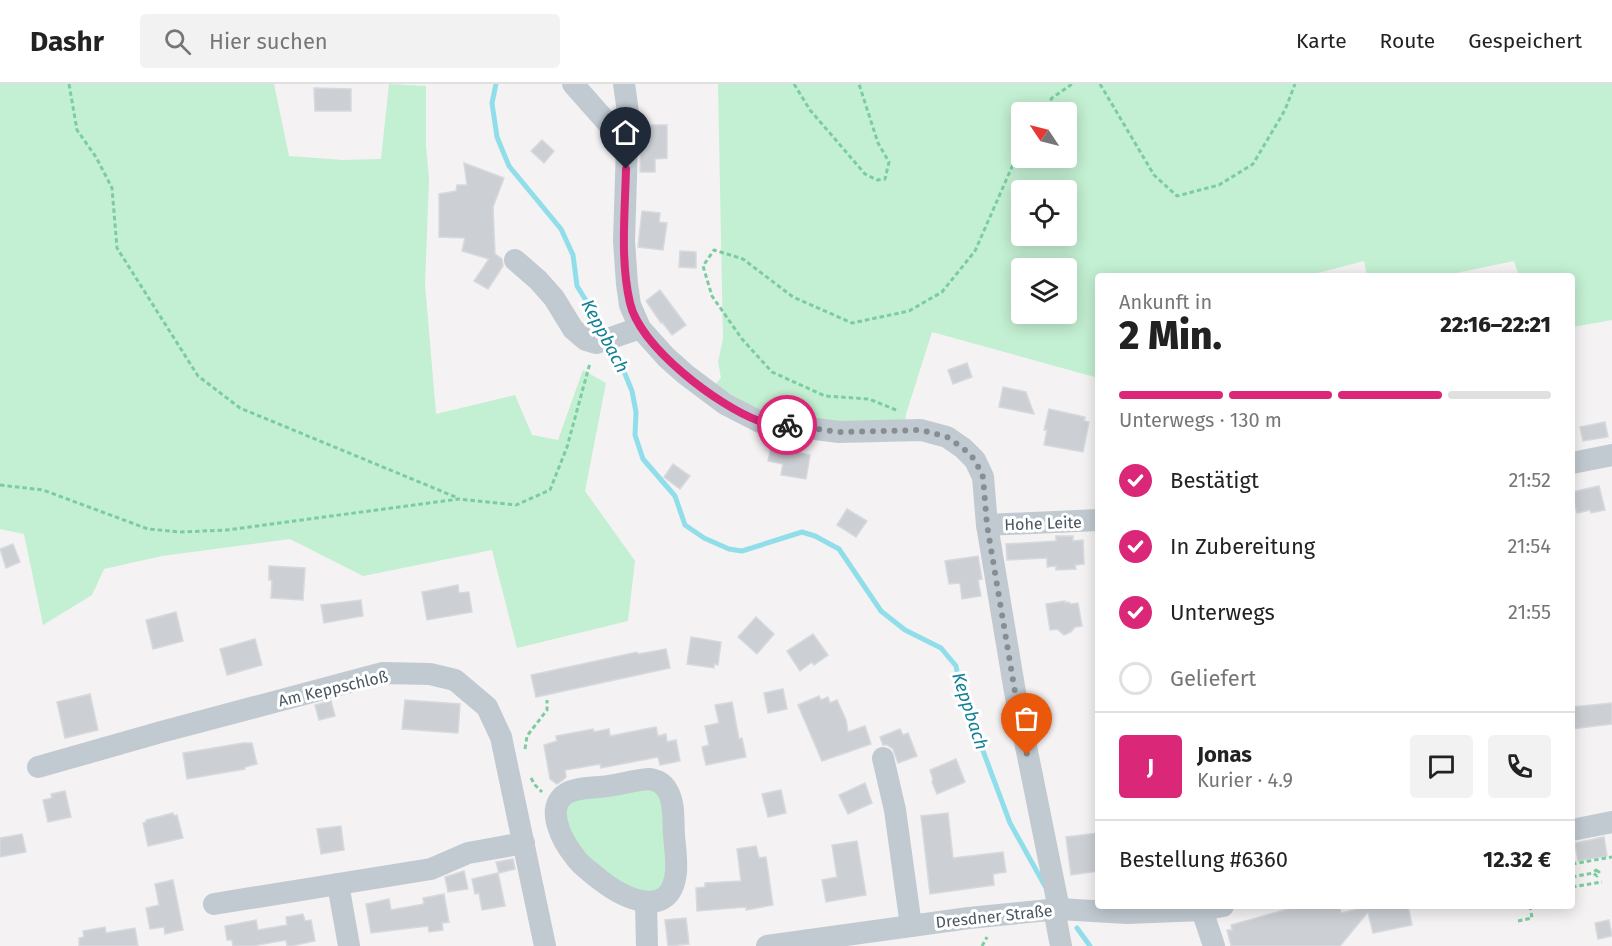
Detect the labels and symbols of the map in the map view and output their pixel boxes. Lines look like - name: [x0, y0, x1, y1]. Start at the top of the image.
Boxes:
- north arrow: [1011, 102, 1077, 168]
- pin: [600, 107, 651, 169]
- water label: Keppbach: [577, 296, 633, 376]
- courier: [757, 395, 817, 455]
- street label: Hohe Leite: [1004, 513, 1082, 534]
- street label: Am Keppschloß: [276, 667, 390, 710]
- water label: Keppbach: [947, 670, 993, 752]
- pin: [1001, 693, 1052, 755]
- street label: Dresdner Straße: [935, 901, 1053, 932]

